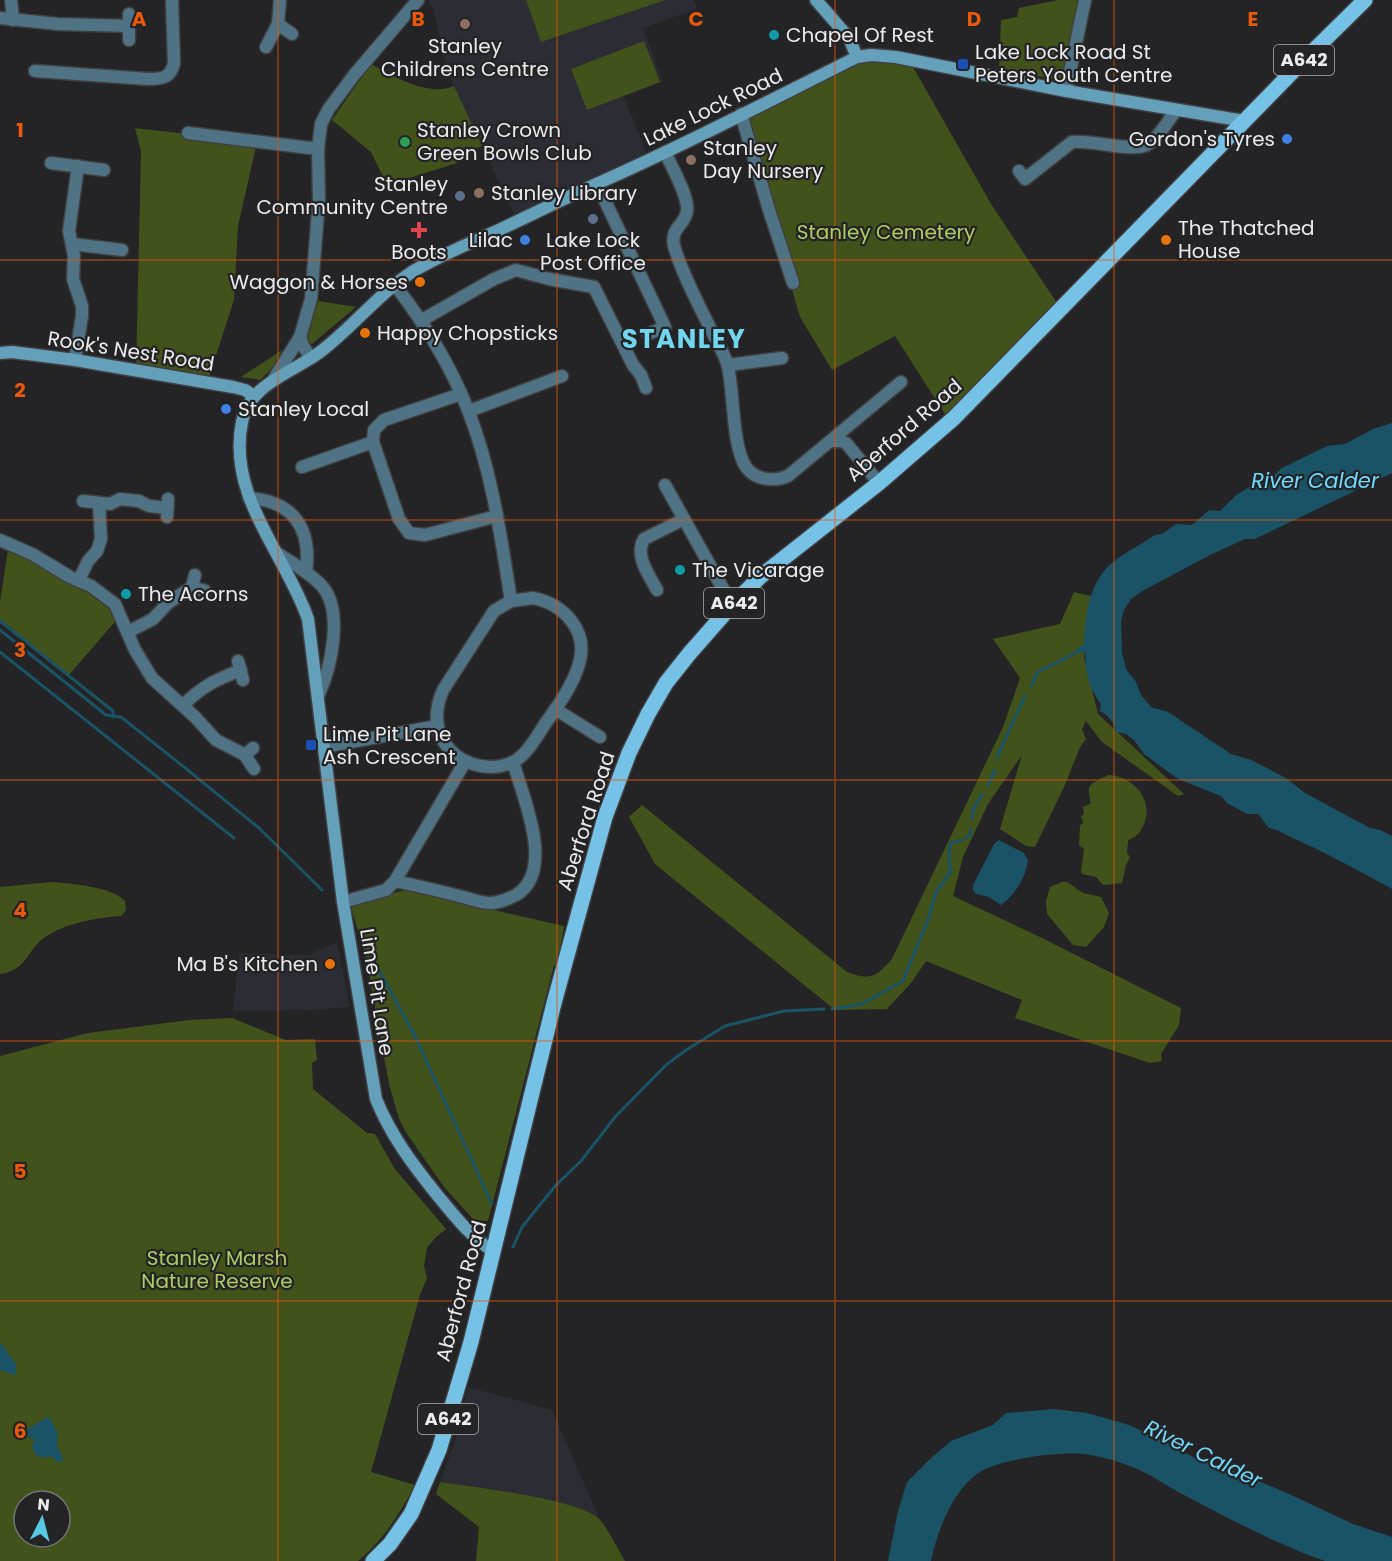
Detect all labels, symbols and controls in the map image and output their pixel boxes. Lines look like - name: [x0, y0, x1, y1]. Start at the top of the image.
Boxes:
- text: A: [132, 5, 147, 33]
- text: B: [411, 5, 425, 33]
- text: C: [688, 5, 704, 33]
- text: D: [967, 5, 981, 33]
- text: E: [1248, 5, 1258, 33]
- marker: Stanley Childrens Centre: [458, 17, 472, 31]
- place label: Chapel Of Rest: [786, 21, 934, 49]
- marker: Chapel Of Rest: [767, 28, 781, 42]
- place label: Stanley Childrens Centre: [381, 32, 549, 83]
- place label: Lake Lock Road St Peters Youth Centre: [975, 38, 1172, 89]
- road number: A642: [1274, 45, 1334, 75]
- marker: Lake Lock Road St Peters Youth Centre: [956, 57, 970, 71]
- street label: Lake Lock Road: [639, 61, 787, 153]
- text: 1: [16, 116, 24, 144]
- place label: Stanley Crown Green Bowls Club: [417, 116, 592, 167]
- place label: Gordon's Tyres: [1129, 125, 1275, 153]
- marker: Gordon's Tyres: [1280, 132, 1294, 146]
- place label: Stanley Day Nursery: [703, 134, 823, 185]
- marker: Stanley Crown Green Bowls Club: [398, 135, 412, 149]
- marker: Stanley Day Nursery: [684, 153, 698, 167]
- place label: Stanley Community Centre: [256, 170, 448, 221]
- place label: Stanley Library: [491, 179, 637, 207]
- marker: Stanley Library: [472, 186, 486, 200]
- marker: Stanley Community Centre: [453, 189, 467, 203]
- marker: Lake Lock Post Office: [586, 212, 600, 226]
- place label: The Thatched House: [1178, 214, 1315, 265]
- park label: Stanley Cemetery: [797, 218, 975, 246]
- marker: Boots: [412, 223, 426, 237]
- place label: Lilac: [469, 226, 513, 254]
- place label: Lake Lock Post Office: [540, 226, 646, 277]
- marker: Lilac: [518, 233, 532, 247]
- marker: The Thatched House: [1159, 233, 1173, 247]
- place label: Boots: [391, 238, 447, 266]
- place label: Waggon & Horses: [229, 268, 408, 296]
- marker: Waggon & Horses: [413, 275, 427, 289]
- place label: Happy Chopsticks: [377, 319, 558, 347]
- district label: STANLEY: [622, 321, 746, 357]
- street label: Rook's Nest Road: [46, 324, 216, 378]
- marker: Happy Chopsticks: [358, 326, 372, 340]
- street label: Aberford Road: [840, 372, 968, 488]
- text: 2: [14, 376, 26, 404]
- place label: Stanley Local: [238, 395, 369, 423]
- marker: Stanley Local: [219, 402, 233, 416]
- water label: River Calder: [1251, 466, 1380, 495]
- place label: The Vicarage: [692, 556, 824, 584]
- marker: The Vicarage: [673, 563, 687, 577]
- place label: The Acorns: [138, 580, 248, 608]
- marker: The Acorns: [119, 587, 133, 601]
- road number: A642: [704, 588, 764, 618]
- text: 3: [14, 636, 26, 664]
- place label: Lime Pit Lane Ash Crescent: [323, 720, 455, 771]
- marker: Lime Pit Lane Ash Crescent: [304, 738, 318, 752]
- street label: Aberford Road: [550, 748, 622, 894]
- text: 4: [13, 896, 27, 924]
- street label: Lime Pit Lane: [353, 926, 401, 1058]
- place label: Ma B's Kitchen: [176, 950, 318, 978]
- marker: Ma B's Kitchen: [323, 957, 337, 971]
- text: 5: [14, 1157, 27, 1185]
- street label: Aberford Road: [429, 1218, 493, 1364]
- park label: Stanley Marsh Nature Reserve: [141, 1244, 293, 1295]
- road number: A642: [418, 1404, 478, 1434]
- water label: River Calder: [1140, 1413, 1268, 1495]
- text: 6: [14, 1417, 26, 1445]
- north arrow: [12, 1489, 72, 1549]
- text: N: [36, 1493, 51, 1517]

